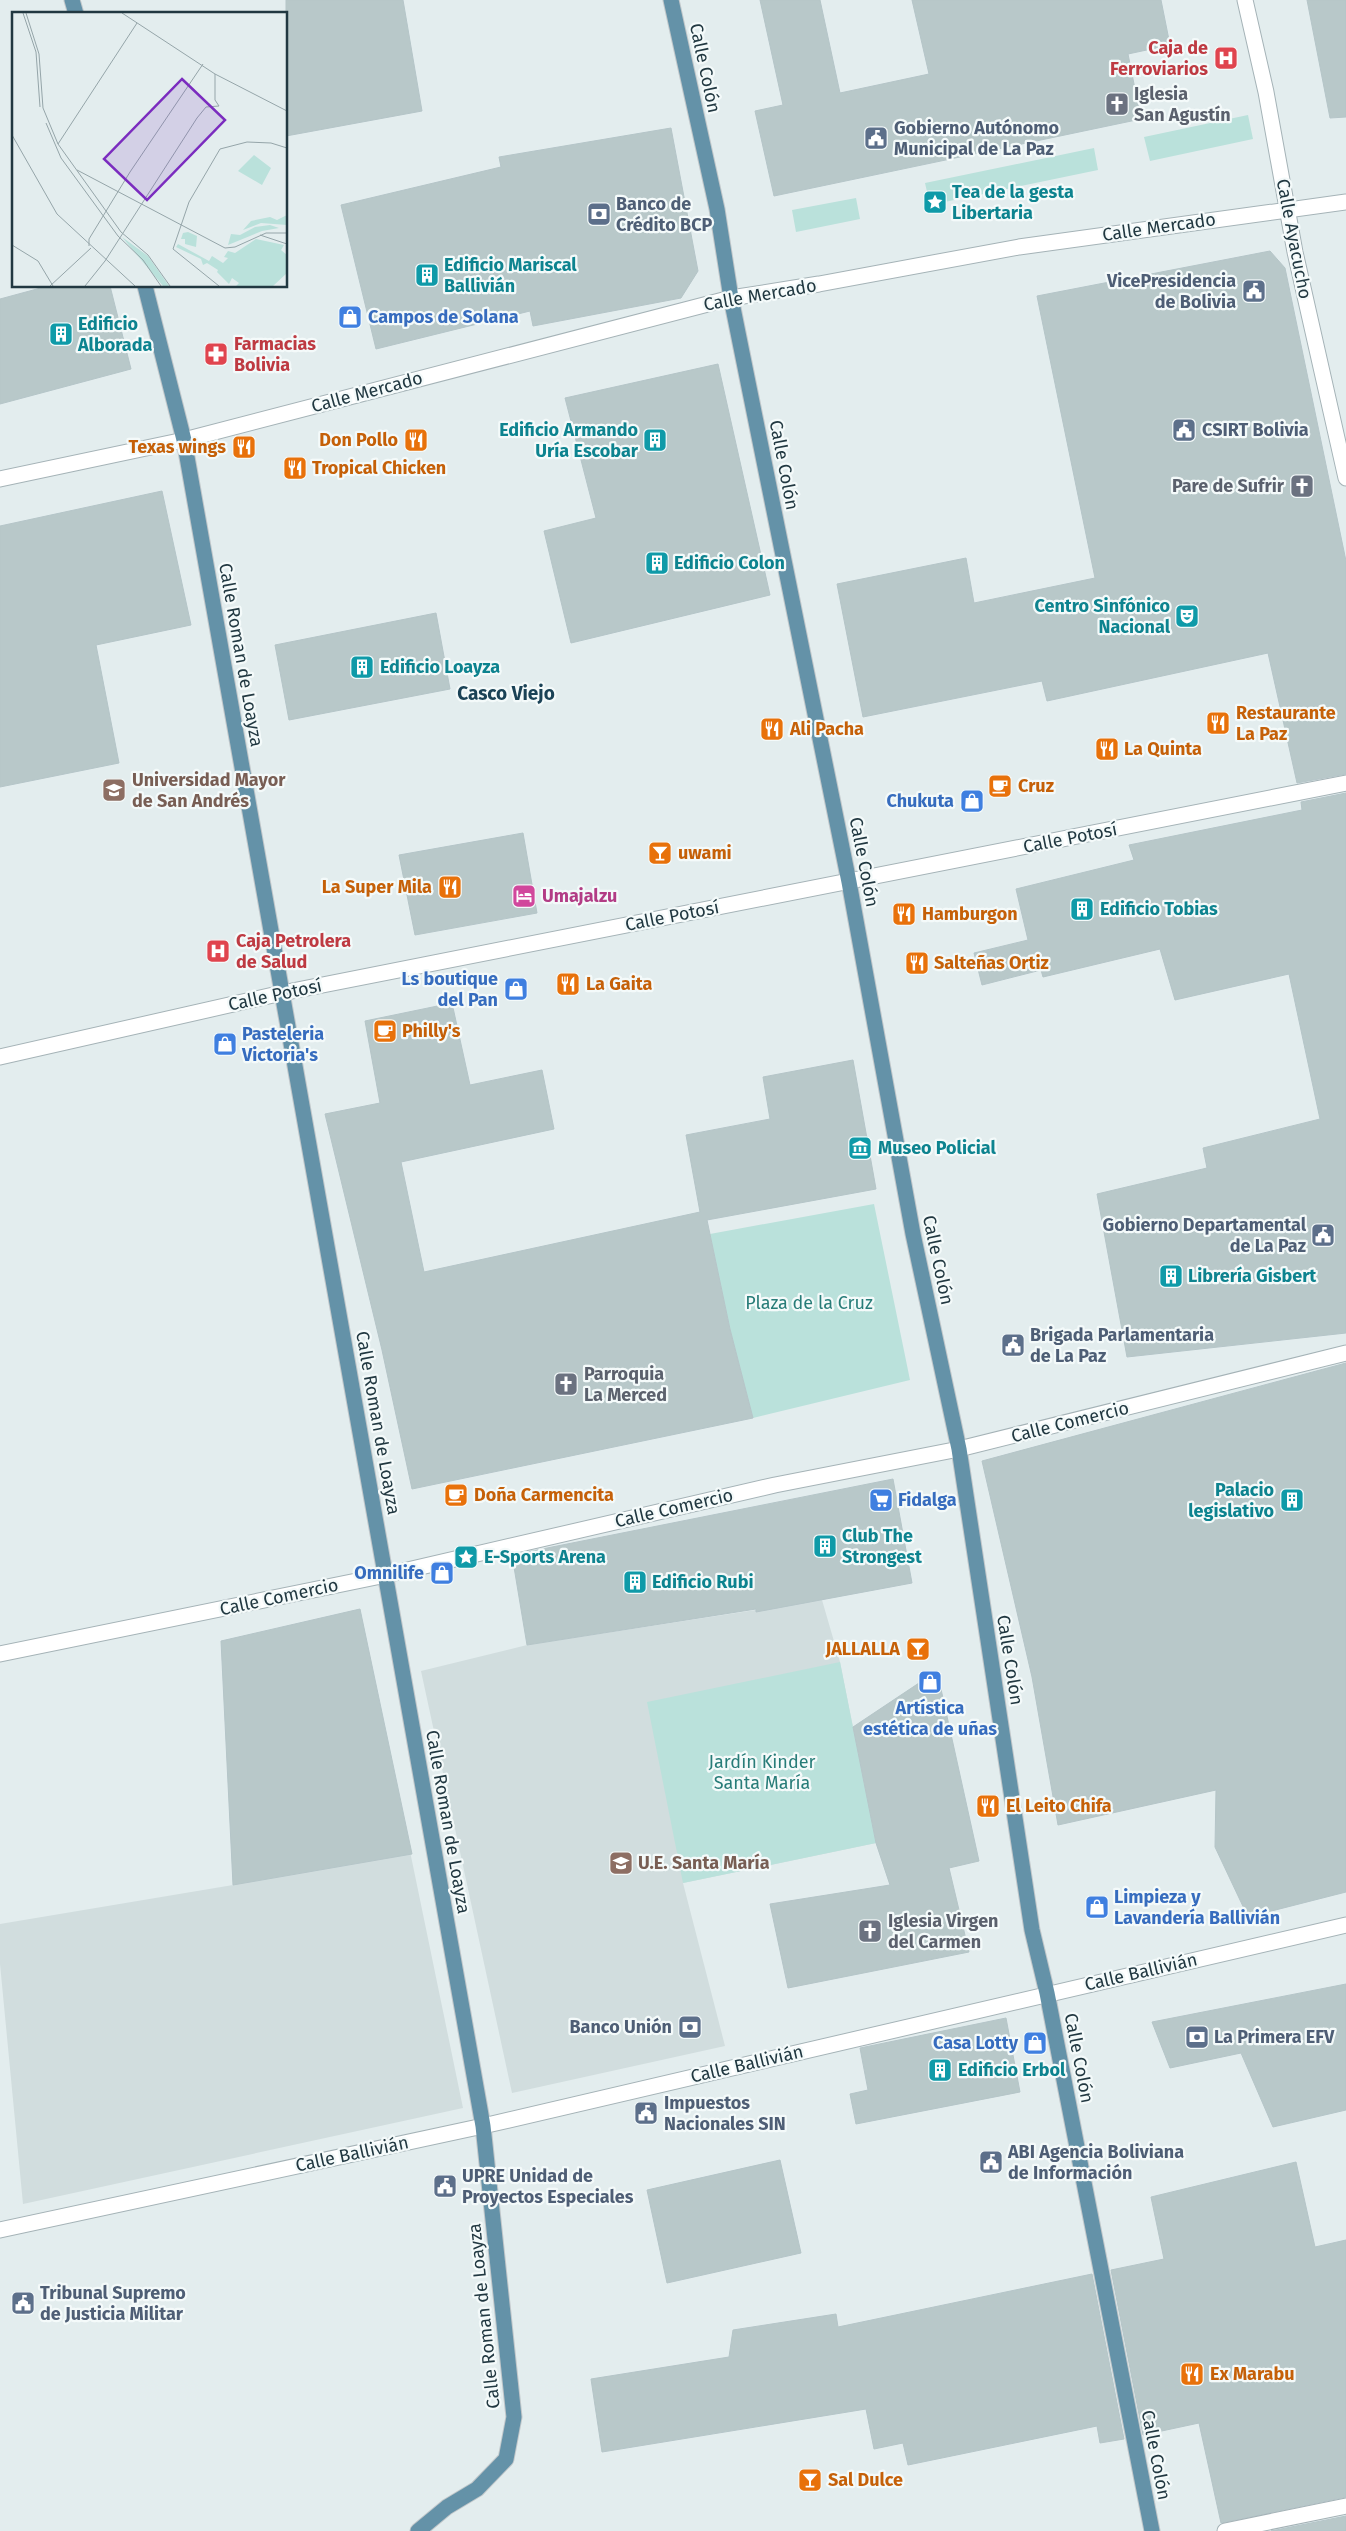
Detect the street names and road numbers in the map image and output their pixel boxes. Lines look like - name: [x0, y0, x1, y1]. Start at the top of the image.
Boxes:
- street label: Calle Colón: [685, 21, 725, 115]
- street label: Calle Ayacucho: [1272, 177, 1316, 301]
- street label: Calle Mercado: [1101, 208, 1217, 246]
- street label: Calle Mercado: [702, 274, 818, 316]
- street label: Calle Mercado: [309, 367, 425, 417]
- street label: Calle Colón: [765, 418, 803, 512]
- street label: Calle Roman de Loayza: [214, 561, 268, 749]
- street label: Calle Colón: [845, 815, 883, 909]
- street label: Calle Potosí: [1021, 818, 1119, 858]
- street label: Calle Potosí: [623, 896, 721, 936]
- street label: Calle Potosí: [226, 974, 324, 1016]
- street label: Calle Colón: [918, 1213, 958, 1307]
- street label: Calle Roman de Loayza: [351, 1329, 405, 1517]
- street label: Calle Comercio: [1009, 1397, 1131, 1447]
- street label: Calle Comercio: [613, 1484, 735, 1532]
- street label: Calle Comercio: [218, 1574, 340, 1620]
- street label: Calle Colón: [992, 1613, 1028, 1707]
- street label: Calle Roman de Loayza: [421, 1728, 475, 1916]
- street label: Calle Ballivián: [1082, 1948, 1200, 1996]
- street label: Calle Colón: [1060, 2011, 1098, 2105]
- street label: Calle Ballivián: [688, 2040, 806, 2088]
- street label: Calle Ballivián: [293, 2131, 411, 2177]
- street label: Calle Roman de Loayza: [463, 2222, 505, 2410]
- street label: Calle Colón: [1137, 2408, 1175, 2502]

